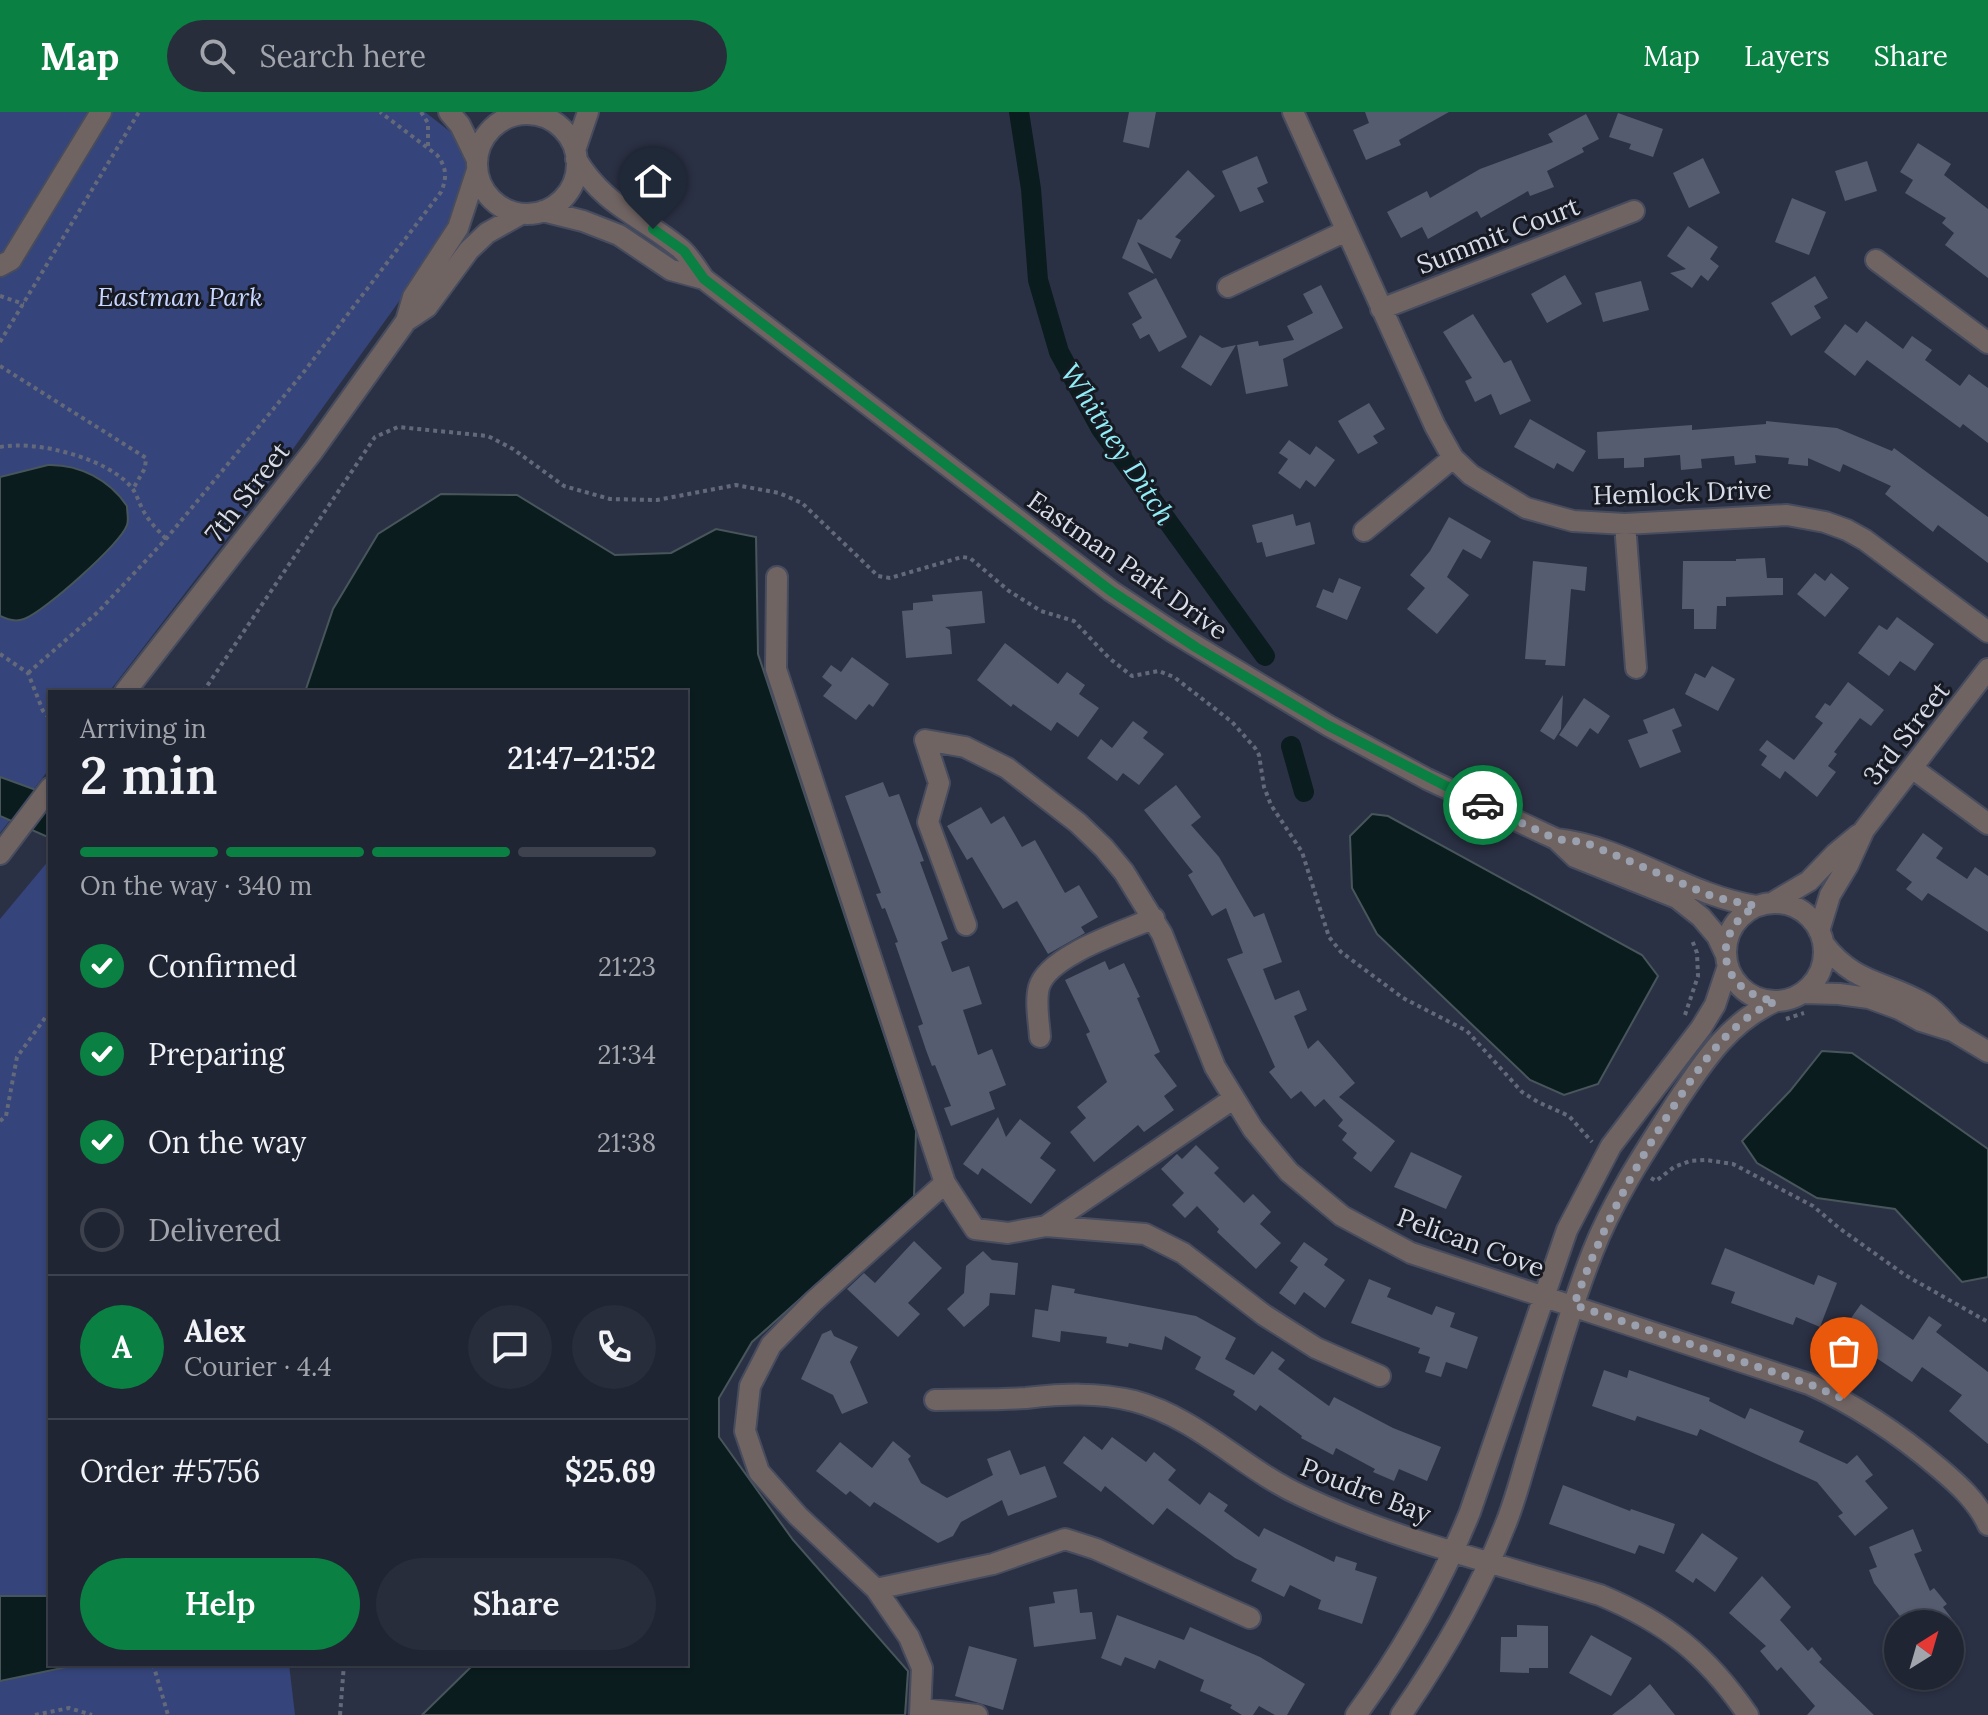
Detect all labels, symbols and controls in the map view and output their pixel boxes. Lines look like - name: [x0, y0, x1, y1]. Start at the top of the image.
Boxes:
- search box: [167, 20, 727, 92]
- text: Map: [40, 32, 119, 80]
- icon: search: [195, 34, 239, 78]
- text: Search here: [259, 37, 426, 75]
- text: Map: [1643, 38, 1700, 74]
- text: Layers: [1744, 38, 1830, 74]
- text: Share: [1874, 38, 1948, 74]
- pin: [619, 147, 687, 229]
- icon: home: [631, 159, 675, 203]
- street label: Summit Court: [1412, 189, 1584, 281]
- park label: Eastman Park: [97, 280, 263, 313]
- water label: Whitney Ditch: [1052, 356, 1184, 532]
- street label: 7th Street: [198, 435, 296, 549]
- street label: Hemlock Drive: [1592, 472, 1772, 512]
- street label: Eastman Park Drive: [1021, 484, 1235, 646]
- street label: 3rd Street: [1856, 675, 1956, 791]
- text: Arriving in: [80, 712, 207, 745]
- text: 21:47–21:52: [507, 739, 656, 777]
- text: 2 min: [80, 742, 218, 808]
- courier: [1443, 765, 1523, 845]
- icon: car: [1461, 783, 1505, 827]
- text: On the way · 340 m: [80, 869, 312, 902]
- icon: check: [80, 944, 124, 988]
- text: Confirmed: [148, 947, 297, 985]
- text: 21:23: [598, 950, 656, 983]
- icon: check: [80, 1032, 124, 1076]
- text: Preparing: [148, 1035, 285, 1073]
- text: 21:34: [597, 1038, 656, 1071]
- icon: check: [80, 1120, 124, 1164]
- text: On the way: [148, 1123, 306, 1161]
- text: 21:38: [597, 1126, 656, 1159]
- street label: Pelican Cove: [1393, 1200, 1549, 1284]
- text: Delivered: [148, 1211, 281, 1249]
- button: chat: [468, 1305, 552, 1389]
- button: phone: [572, 1305, 656, 1389]
- text: Alex: [184, 1312, 246, 1350]
- pin: [1810, 1317, 1878, 1399]
- text: A: [112, 1328, 132, 1366]
- icon: bag: [1822, 1329, 1866, 1373]
- text: Courier · 4.4: [184, 1350, 332, 1383]
- street label: Poudre Bay: [1296, 1450, 1436, 1530]
- text: Order #5756: [80, 1452, 260, 1490]
- text: $25.69: [565, 1452, 656, 1490]
- button: Help: [80, 1558, 360, 1650]
- button: Share: [376, 1558, 656, 1650]
- north arrow: [1884, 1610, 1964, 1690]
- map controls: [1884, 1610, 1964, 1690]

